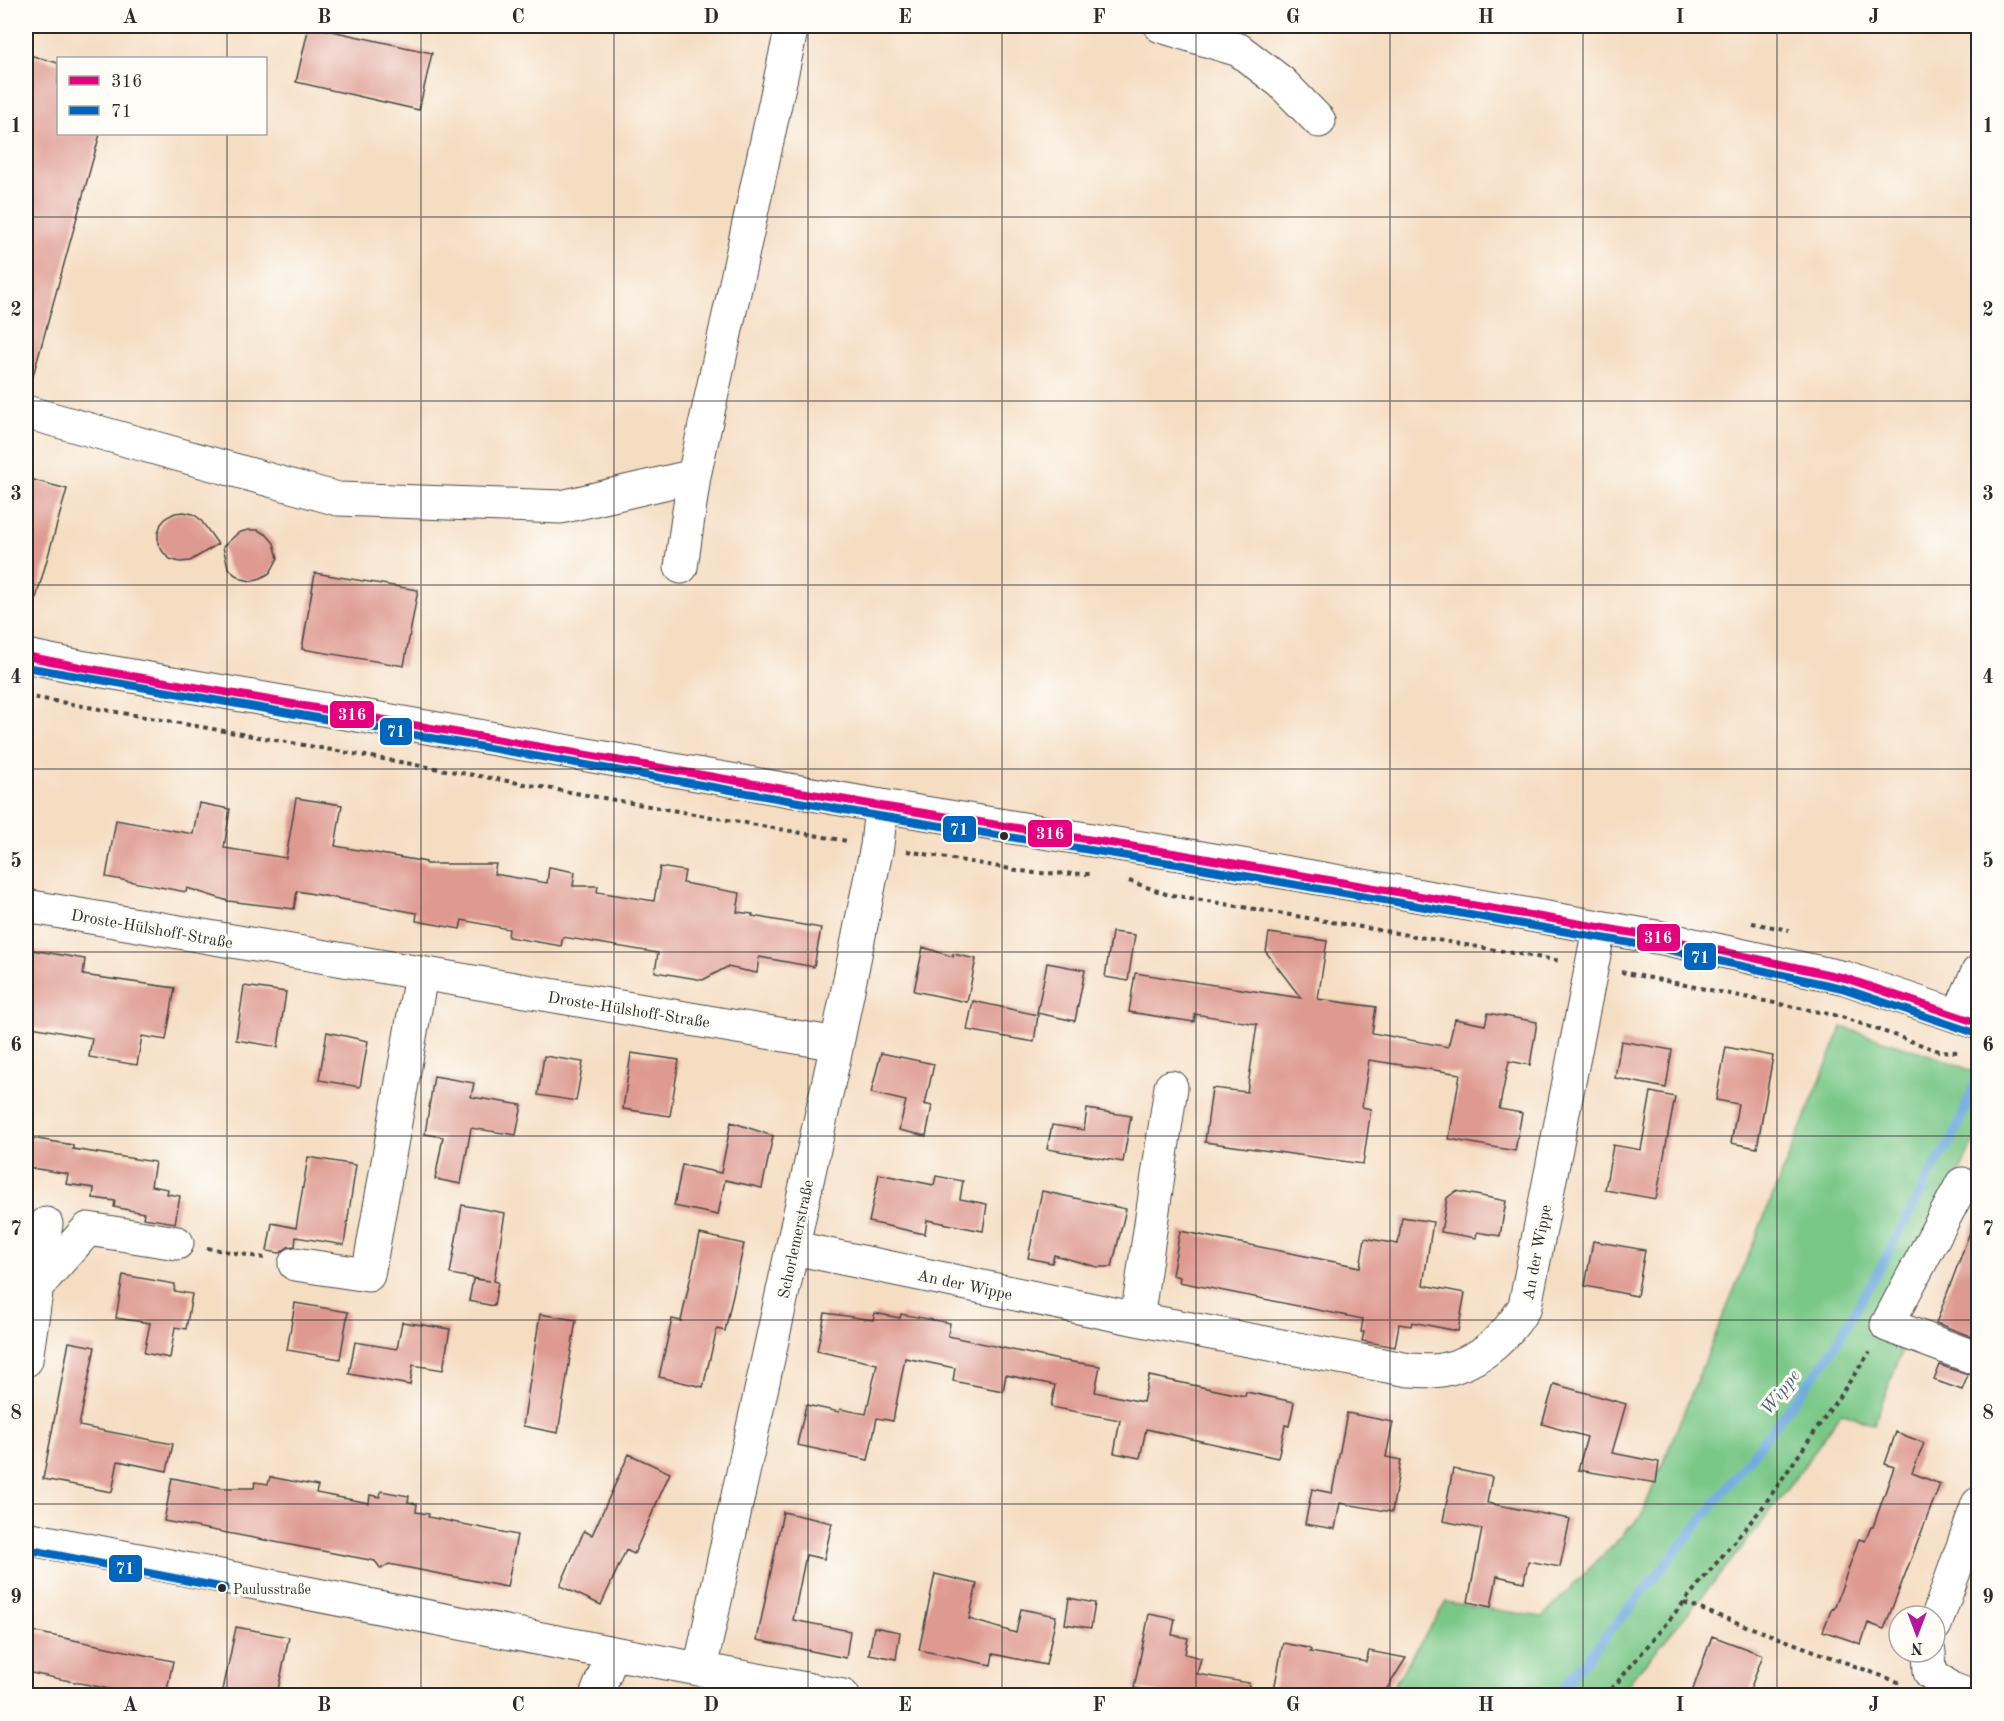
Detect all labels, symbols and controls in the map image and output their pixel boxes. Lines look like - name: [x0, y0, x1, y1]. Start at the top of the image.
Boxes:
- text: A: [122, 8, 138, 28]
- text: B: [317, 8, 331, 28]
- text: C: [511, 8, 525, 28]
- text: D: [703, 8, 719, 28]
- text: E: [898, 8, 912, 28]
- text: F: [1092, 8, 1106, 28]
- text: G: [1286, 8, 1300, 28]
- text: H: [1478, 8, 1494, 28]
- text: I: [1676, 8, 1684, 28]
- text: J: [1869, 8, 1880, 28]
- legend: [57, 57, 267, 135]
- text: 316: [111, 73, 142, 91]
- text: 71: [111, 103, 132, 121]
- text: 1: [10, 117, 22, 137]
- text: 1: [1982, 117, 1994, 137]
- text: 2: [10, 301, 22, 321]
- text: 2: [1982, 301, 1994, 321]
- text: 3: [10, 485, 22, 505]
- text: 3: [1982, 485, 1994, 505]
- text: 4: [10, 668, 22, 688]
- text: 4: [1982, 668, 1994, 688]
- line badge: 316: [329, 700, 375, 729]
- text: 316: [338, 708, 366, 724]
- line badge: 71: [379, 717, 413, 746]
- text: 71: [387, 725, 405, 741]
- line badge: 71: [942, 815, 977, 843]
- line badge: 316: [1027, 819, 1073, 848]
- text: 71: [950, 823, 968, 839]
- text: 316: [1036, 827, 1064, 843]
- unlabelled marker: [998, 830, 1010, 842]
- text: 5: [10, 851, 22, 872]
- text: 5: [1982, 851, 1994, 872]
- street label: Droste-Hülshoff-Straße: [69, 908, 234, 952]
- line badge: 316: [1636, 923, 1681, 952]
- text: 316: [1644, 931, 1672, 947]
- line badge: 71: [1683, 942, 1717, 971]
- text: 71: [1691, 951, 1709, 967]
- street label: Droste-Hülshoff-Straße: [546, 990, 711, 1032]
- text: 6: [10, 1036, 22, 1056]
- text: 6: [1982, 1036, 1994, 1056]
- street label: Schorlemerstraße: [777, 1178, 817, 1300]
- street label: An der Wippe: [1521, 1203, 1555, 1301]
- text: 7: [10, 1220, 22, 1240]
- text: 7: [1982, 1220, 1994, 1240]
- street label: An der Wippe: [916, 1268, 1014, 1304]
- water label: Wippe: [1758, 1367, 1804, 1419]
- text: 8: [10, 1404, 22, 1424]
- text: 8: [1982, 1404, 1994, 1424]
- line badge: 71: [108, 1554, 143, 1583]
- text: 71: [116, 1562, 134, 1578]
- marker: Paulusstraße: [216, 1582, 228, 1594]
- place label: Paulusstraße: [233, 1583, 311, 1597]
- text: 9: [10, 1588, 22, 1608]
- text: 9: [1982, 1588, 1994, 1608]
- north arrow: [1887, 1604, 1947, 1664]
- text: N: [1910, 1639, 1923, 1655]
- text: A: [122, 1696, 138, 1716]
- text: B: [317, 1696, 331, 1716]
- text: C: [511, 1696, 525, 1716]
- text: D: [703, 1696, 719, 1716]
- text: E: [898, 1696, 912, 1716]
- text: F: [1092, 1696, 1106, 1716]
- text: G: [1286, 1696, 1300, 1716]
- text: H: [1478, 1696, 1494, 1716]
- text: I: [1676, 1696, 1684, 1716]
- text: J: [1869, 1696, 1880, 1716]

